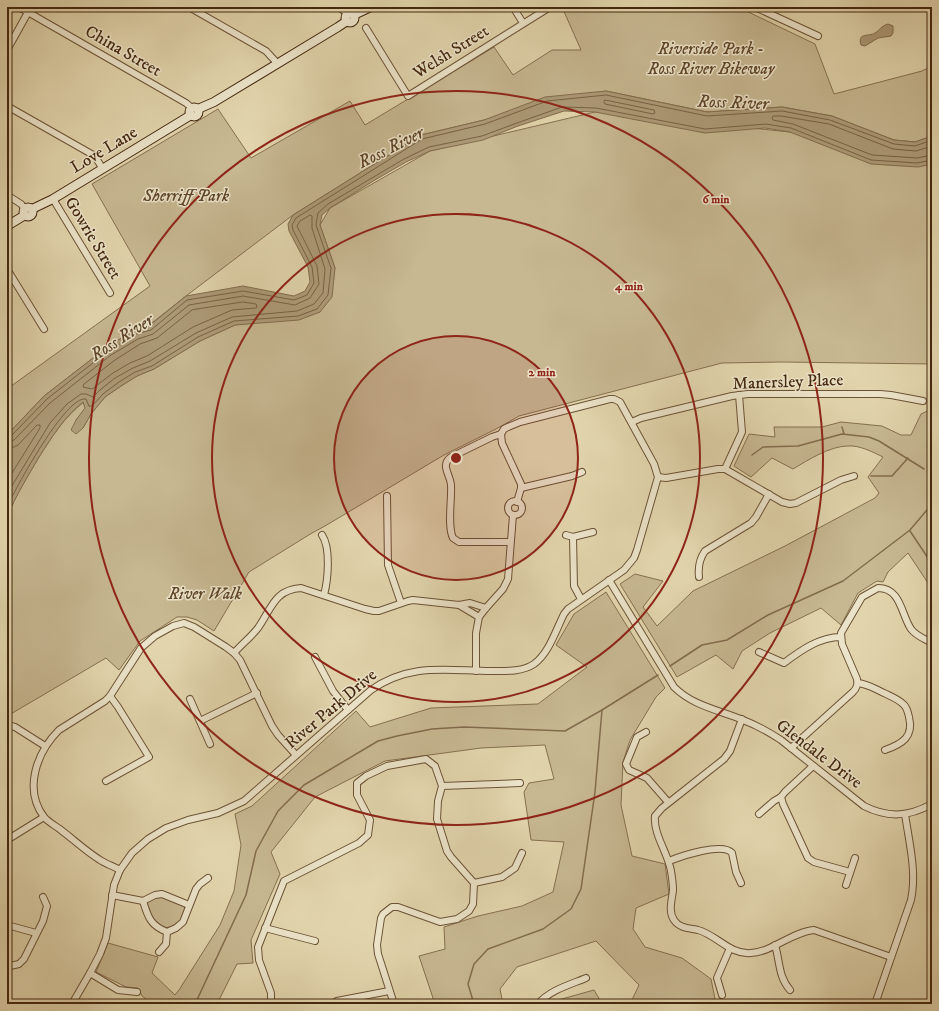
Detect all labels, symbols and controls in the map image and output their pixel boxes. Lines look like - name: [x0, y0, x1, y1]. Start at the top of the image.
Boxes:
- street label: China Street: [81, 20, 166, 82]
- street label: Welsh Street: [408, 20, 493, 84]
- park label: Riverside Park - Ross River Bikeway: [647, 38, 776, 80]
- water label: Ross River: [696, 91, 771, 115]
- water label: Ross River: [353, 121, 429, 174]
- street label: Love Lane: [67, 122, 141, 178]
- park label: Sherriff Park: [142, 185, 230, 207]
- text: 6 min: [702, 192, 730, 207]
- street label: Gowrie Street: [60, 193, 127, 284]
- text: 4 min: [614, 279, 644, 294]
- water label: Ross River: [85, 309, 159, 367]
- text: 2 min: [529, 365, 556, 380]
- street label: Manersley Place: [732, 369, 844, 395]
- centre of rings: [449, 451, 463, 465]
- park label: River Walk: [167, 583, 243, 605]
- street label: River Park Drive: [280, 664, 382, 754]
- street label: Glendale Drive: [772, 714, 866, 794]

